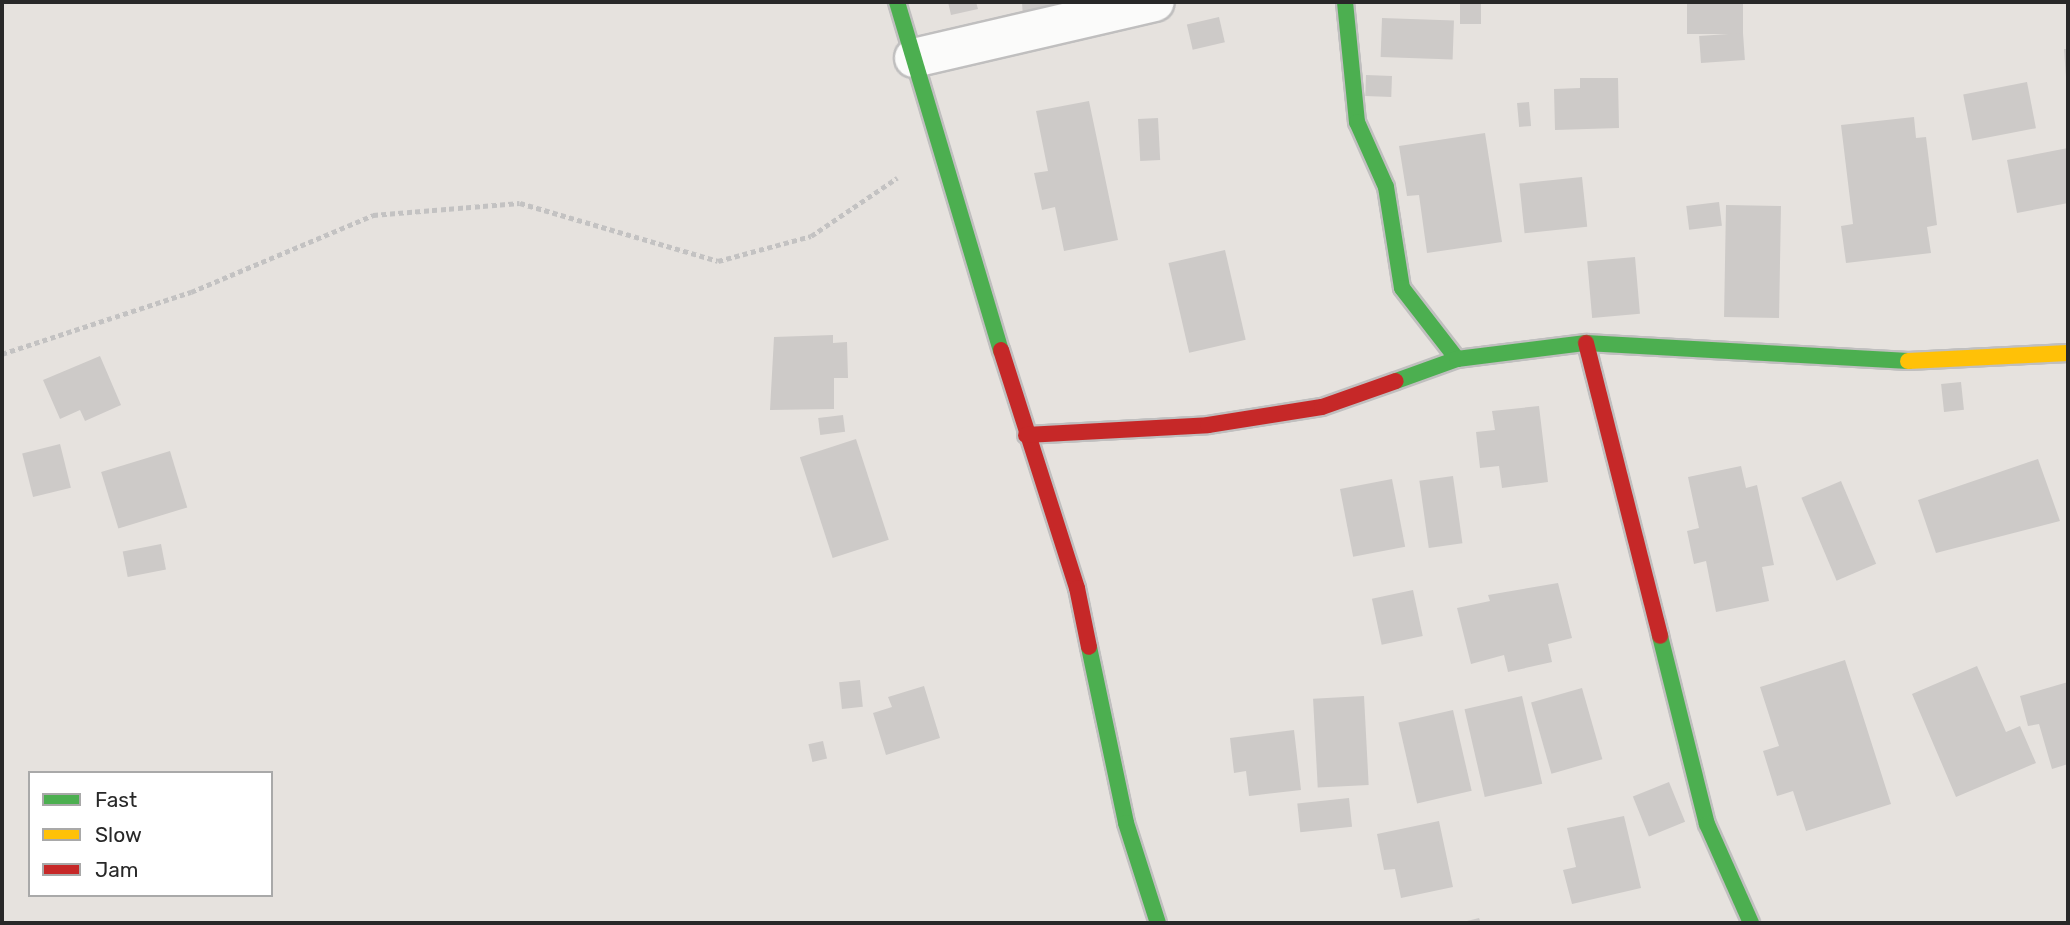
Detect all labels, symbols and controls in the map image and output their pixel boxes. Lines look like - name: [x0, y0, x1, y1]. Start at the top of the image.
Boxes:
- legend: [28, 771, 273, 897]
- text: Fast: [95, 787, 137, 812]
- text: Slow: [95, 822, 142, 847]
- text: Jam: [95, 857, 139, 882]

